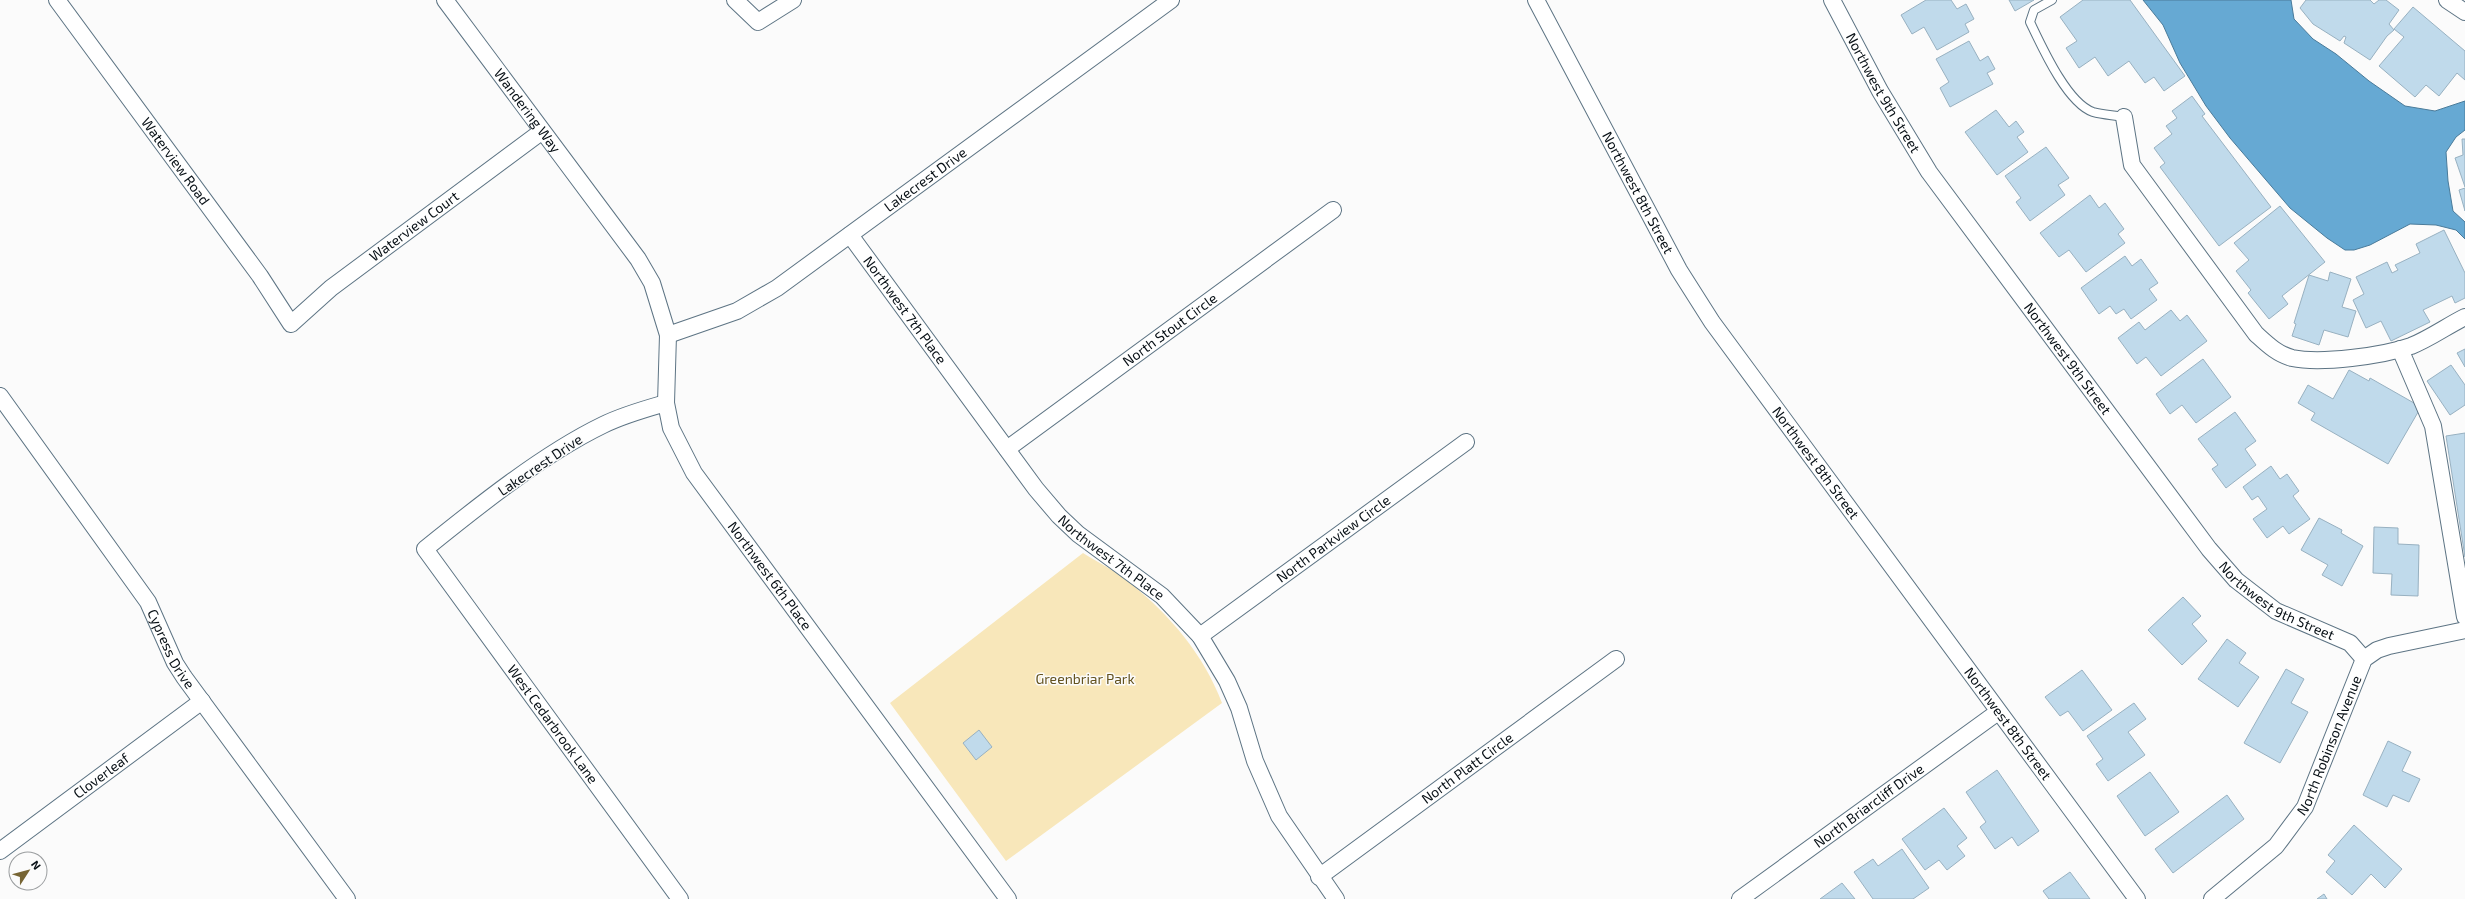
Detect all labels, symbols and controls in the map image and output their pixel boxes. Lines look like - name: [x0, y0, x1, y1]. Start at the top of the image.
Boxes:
- street label: Northwest 9th Street: [1843, 30, 1924, 156]
- street label: Wandering Way: [491, 65, 565, 156]
- street label: Waterview Road: [138, 114, 214, 208]
- street label: Northwest 8th Street: [1599, 129, 1678, 256]
- street label: Lakecrest Drive: [880, 143, 970, 215]
- street label: Waterview Court: [366, 187, 462, 265]
- street label: Northwest 7th Place: [860, 252, 951, 367]
- street label: North Stout Circle: [1119, 289, 1220, 369]
- street label: Northwest 9th Street: [2021, 299, 2115, 418]
- street label: Northwest 8th Street: [1769, 403, 1863, 522]
- street label: Lakecrest Drive: [494, 430, 585, 499]
- street label: North Parkview Circle: [1273, 491, 1393, 586]
- street label: Northwest 7th Place: [1055, 511, 1168, 603]
- street label: Northwest 6th Place: [725, 518, 816, 633]
- street label: Northwest 9th Street: [2216, 558, 2337, 643]
- street label: Cypress Drive: [144, 606, 199, 692]
- street label: West Cedarbrook Lane: [504, 661, 602, 787]
- street label: Northwest 8th Street: [1961, 664, 2055, 783]
- park label: Greenbriar Park: [1035, 670, 1135, 687]
- street label: North Robinson Avenue: [2293, 673, 2365, 818]
- street label: North Platt Circle: [1418, 728, 1516, 807]
- street label: Cloverleaf: [70, 749, 133, 802]
- street label: North Briarcliff Drive: [1810, 760, 1927, 851]
- north arrow: [8, 851, 48, 891]
- text: N: [29, 858, 44, 872]

